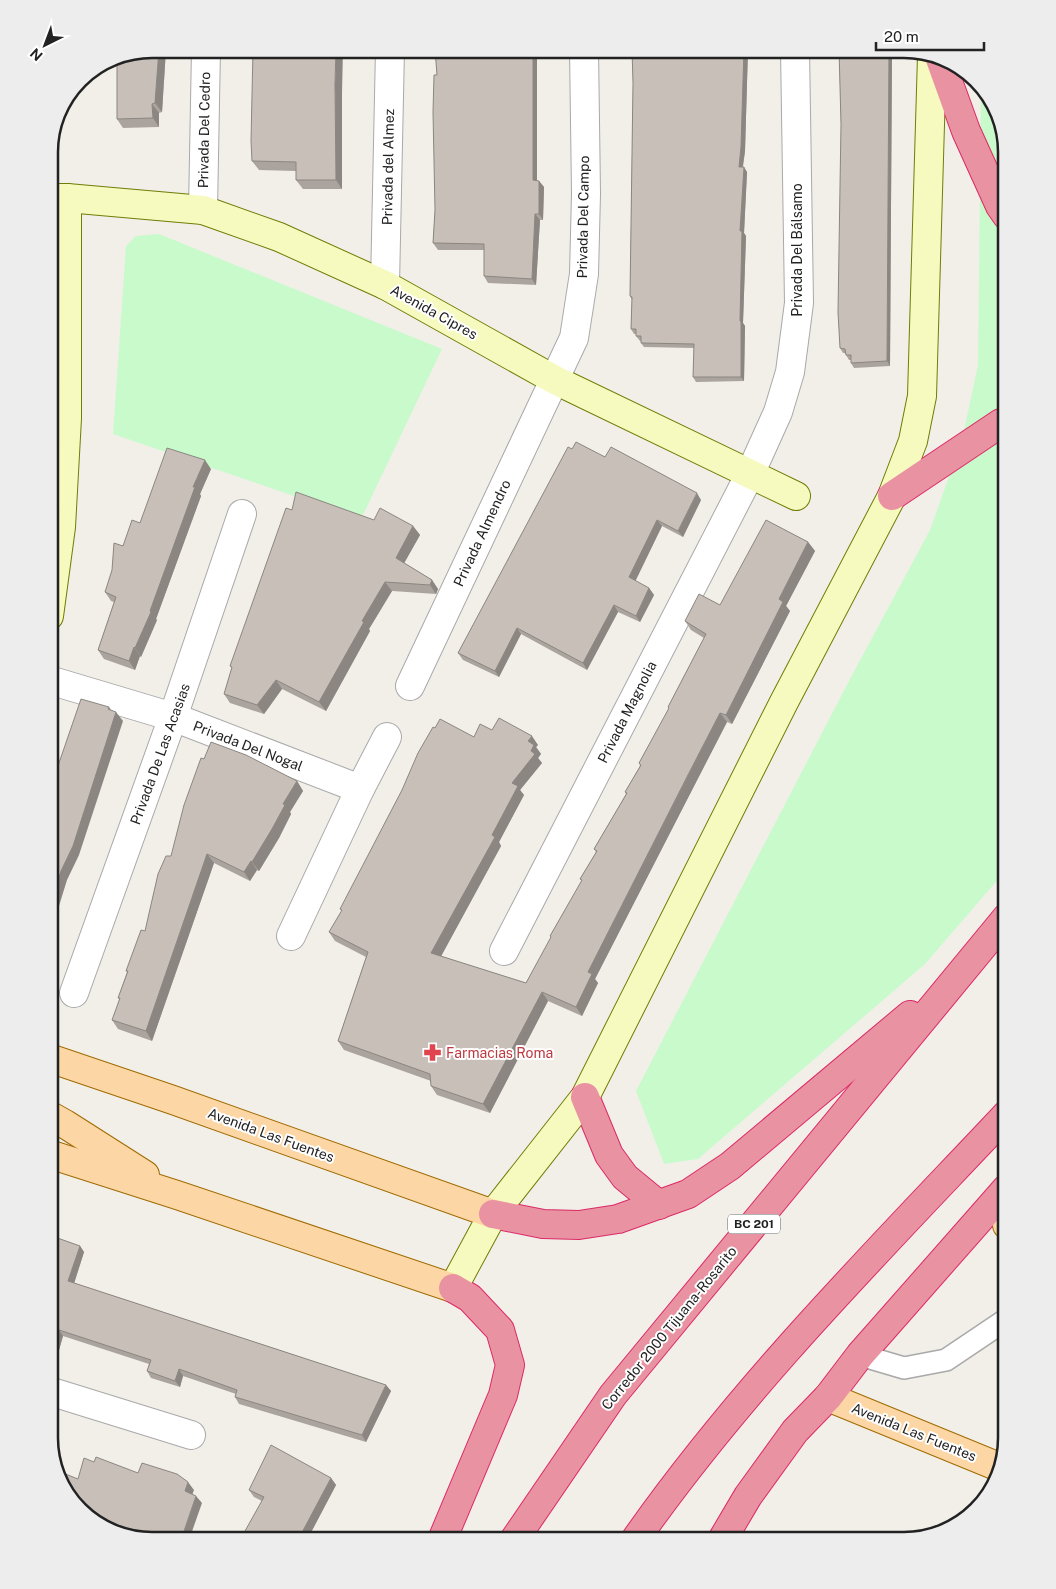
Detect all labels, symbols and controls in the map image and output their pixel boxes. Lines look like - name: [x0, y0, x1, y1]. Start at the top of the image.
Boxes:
- north arrow: [20, 20, 70, 70]
- scale bar: [876, 20, 984, 52]
- text: 20 m: [884, 28, 919, 45]
- text: N: [27, 45, 46, 64]
- street label: Privada Del Cedro: [195, 72, 213, 188]
- street label: Privada del Almez: [379, 108, 397, 225]
- street label: Privada Del Campo: [574, 155, 592, 279]
- street label: Privada Del Bálsamo: [789, 183, 805, 317]
- street label: Avenida Cipres: [388, 282, 480, 342]
- street label: Privada Almendro: [450, 477, 514, 589]
- street label: Privada Magnolia: [594, 658, 660, 766]
- street label: Privada De Las Acasias: [127, 681, 193, 827]
- street label: Privada Del Nogal: [191, 718, 305, 774]
- pharmacy icon: Farmacias Roma: [422, 1043, 442, 1063]
- place label: Farmacias Roma: [446, 1045, 553, 1061]
- street label: Avenida Las Fuentes: [206, 1105, 336, 1165]
- road number: BC 201: [728, 1214, 780, 1234]
- street label: Corredor 2000 Tijuana-Rosarito: [598, 1243, 740, 1413]
- street label: Avenida Las Fuentes: [849, 1400, 979, 1464]

